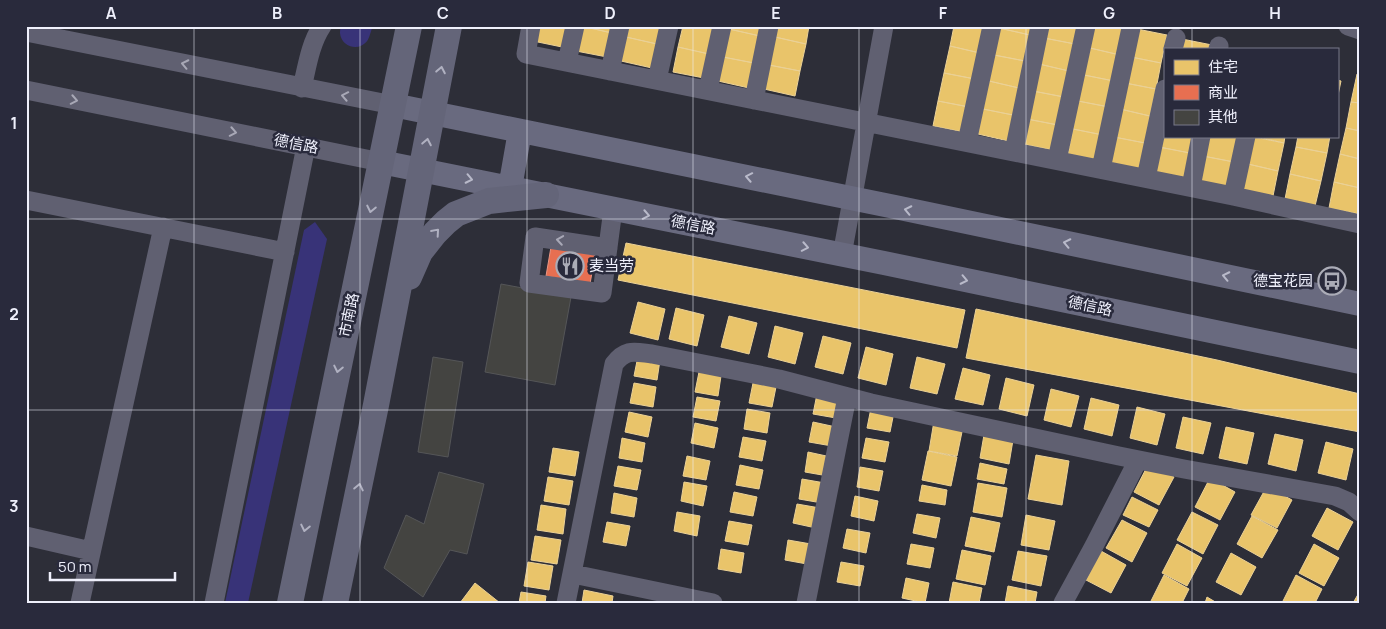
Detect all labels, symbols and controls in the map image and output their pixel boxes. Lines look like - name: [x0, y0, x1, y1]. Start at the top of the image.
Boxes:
- text: A: [106, 2, 117, 24]
- text: B: [272, 2, 282, 24]
- text: C: [437, 2, 449, 24]
- text: D: [604, 2, 616, 24]
- text: E: [771, 2, 781, 24]
- text: F: [939, 2, 948, 24]
- text: G: [1103, 2, 1115, 24]
- text: H: [1269, 2, 1281, 24]
- legend: [1164, 48, 1338, 138]
- text: 住宅: [1208, 56, 1238, 77]
- one-way arrow: [181, 59, 190, 70]
- one-way arrow: [435, 65, 446, 74]
- text: 商业: [1208, 82, 1238, 103]
- one-way arrow: [340, 91, 349, 102]
- one-way arrow: [70, 94, 79, 104]
- text: 其他: [1208, 106, 1238, 127]
- text: 1: [10, 112, 18, 134]
- one-way arrow: [229, 126, 238, 136]
- street label: 德信路: [272, 129, 320, 158]
- one-way arrow: [421, 137, 432, 146]
- one-way arrow: [744, 173, 753, 183]
- one-way arrow: [465, 174, 474, 184]
- one-way arrow: [366, 205, 377, 214]
- one-way arrow: [904, 205, 913, 215]
- one-way arrow: [641, 209, 650, 220]
- street label: 德信路: [669, 210, 717, 239]
- one-way arrow: [431, 229, 440, 238]
- one-way arrow: [555, 236, 564, 246]
- one-way arrow: [1063, 238, 1072, 248]
- one-way arrow: [801, 241, 809, 252]
- restaurant icon: 麦当劳: [555, 251, 585, 281]
- place label: 麦当劳: [589, 255, 634, 276]
- bus stop icon: 德宝花园: [1317, 266, 1347, 296]
- place label: 德宝花园: [1253, 270, 1313, 291]
- one-way arrow: [1222, 271, 1231, 282]
- one-way arrow: [960, 274, 969, 285]
- street label: 市南路: [334, 291, 363, 339]
- street label: 德信路: [1066, 291, 1114, 320]
- text: 2: [9, 303, 19, 325]
- one-way arrow: [333, 364, 344, 373]
- one-way arrow: [353, 482, 364, 491]
- text: 3: [9, 495, 19, 517]
- one-way arrow: [300, 523, 311, 532]
- scale bar: [50, 549, 175, 581]
- text: 50 m: [58, 556, 92, 577]

